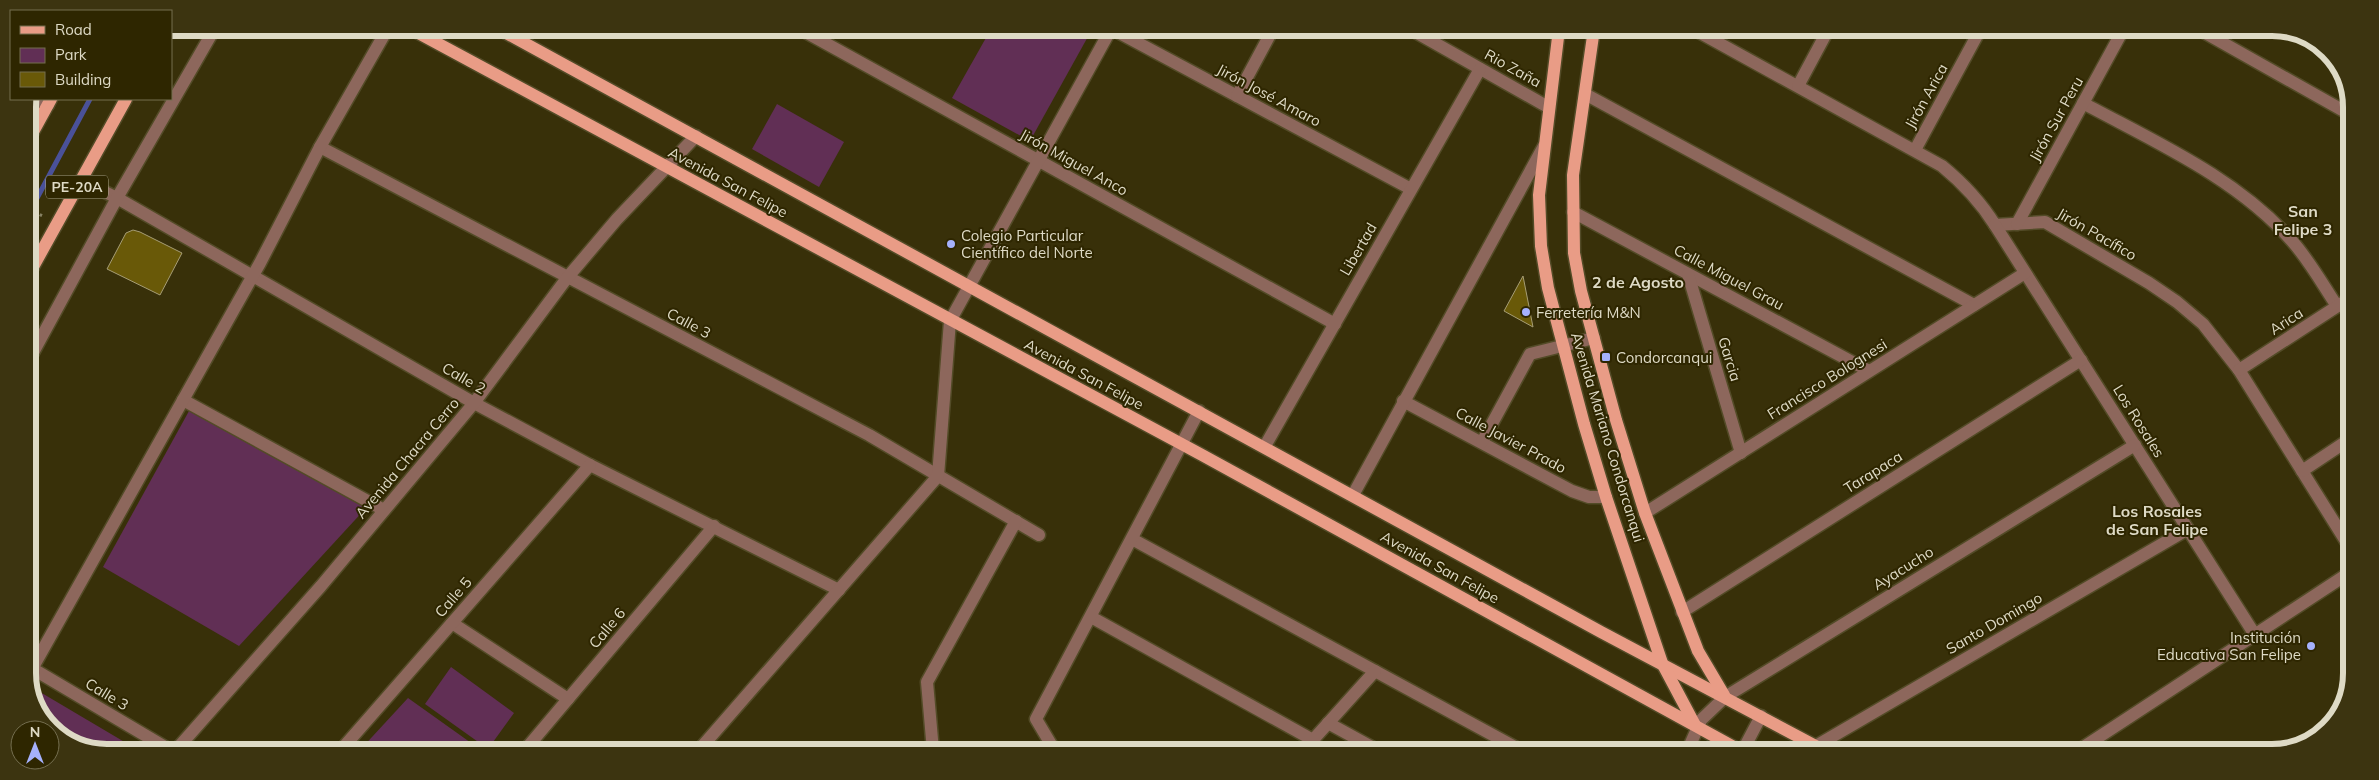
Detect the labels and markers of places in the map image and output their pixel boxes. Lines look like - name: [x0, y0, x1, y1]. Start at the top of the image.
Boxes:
- place label: Colegio Particular Científico del Norte: [961, 226, 1093, 262]
- marker: Colegio Particular Científico del Norte: [945, 238, 957, 250]
- place label: Ferretería M&N: [1536, 303, 1641, 322]
- marker: Ferretería M&N: [1520, 306, 1532, 318]
- place label: Condorcanqui: [1616, 348, 1712, 367]
- marker: Condorcanqui: [1600, 351, 1612, 363]
- place label: Institución Educativa San Felipe: [2157, 628, 2301, 664]
- marker: Institución Educativa San Felipe: [2305, 640, 2317, 652]

